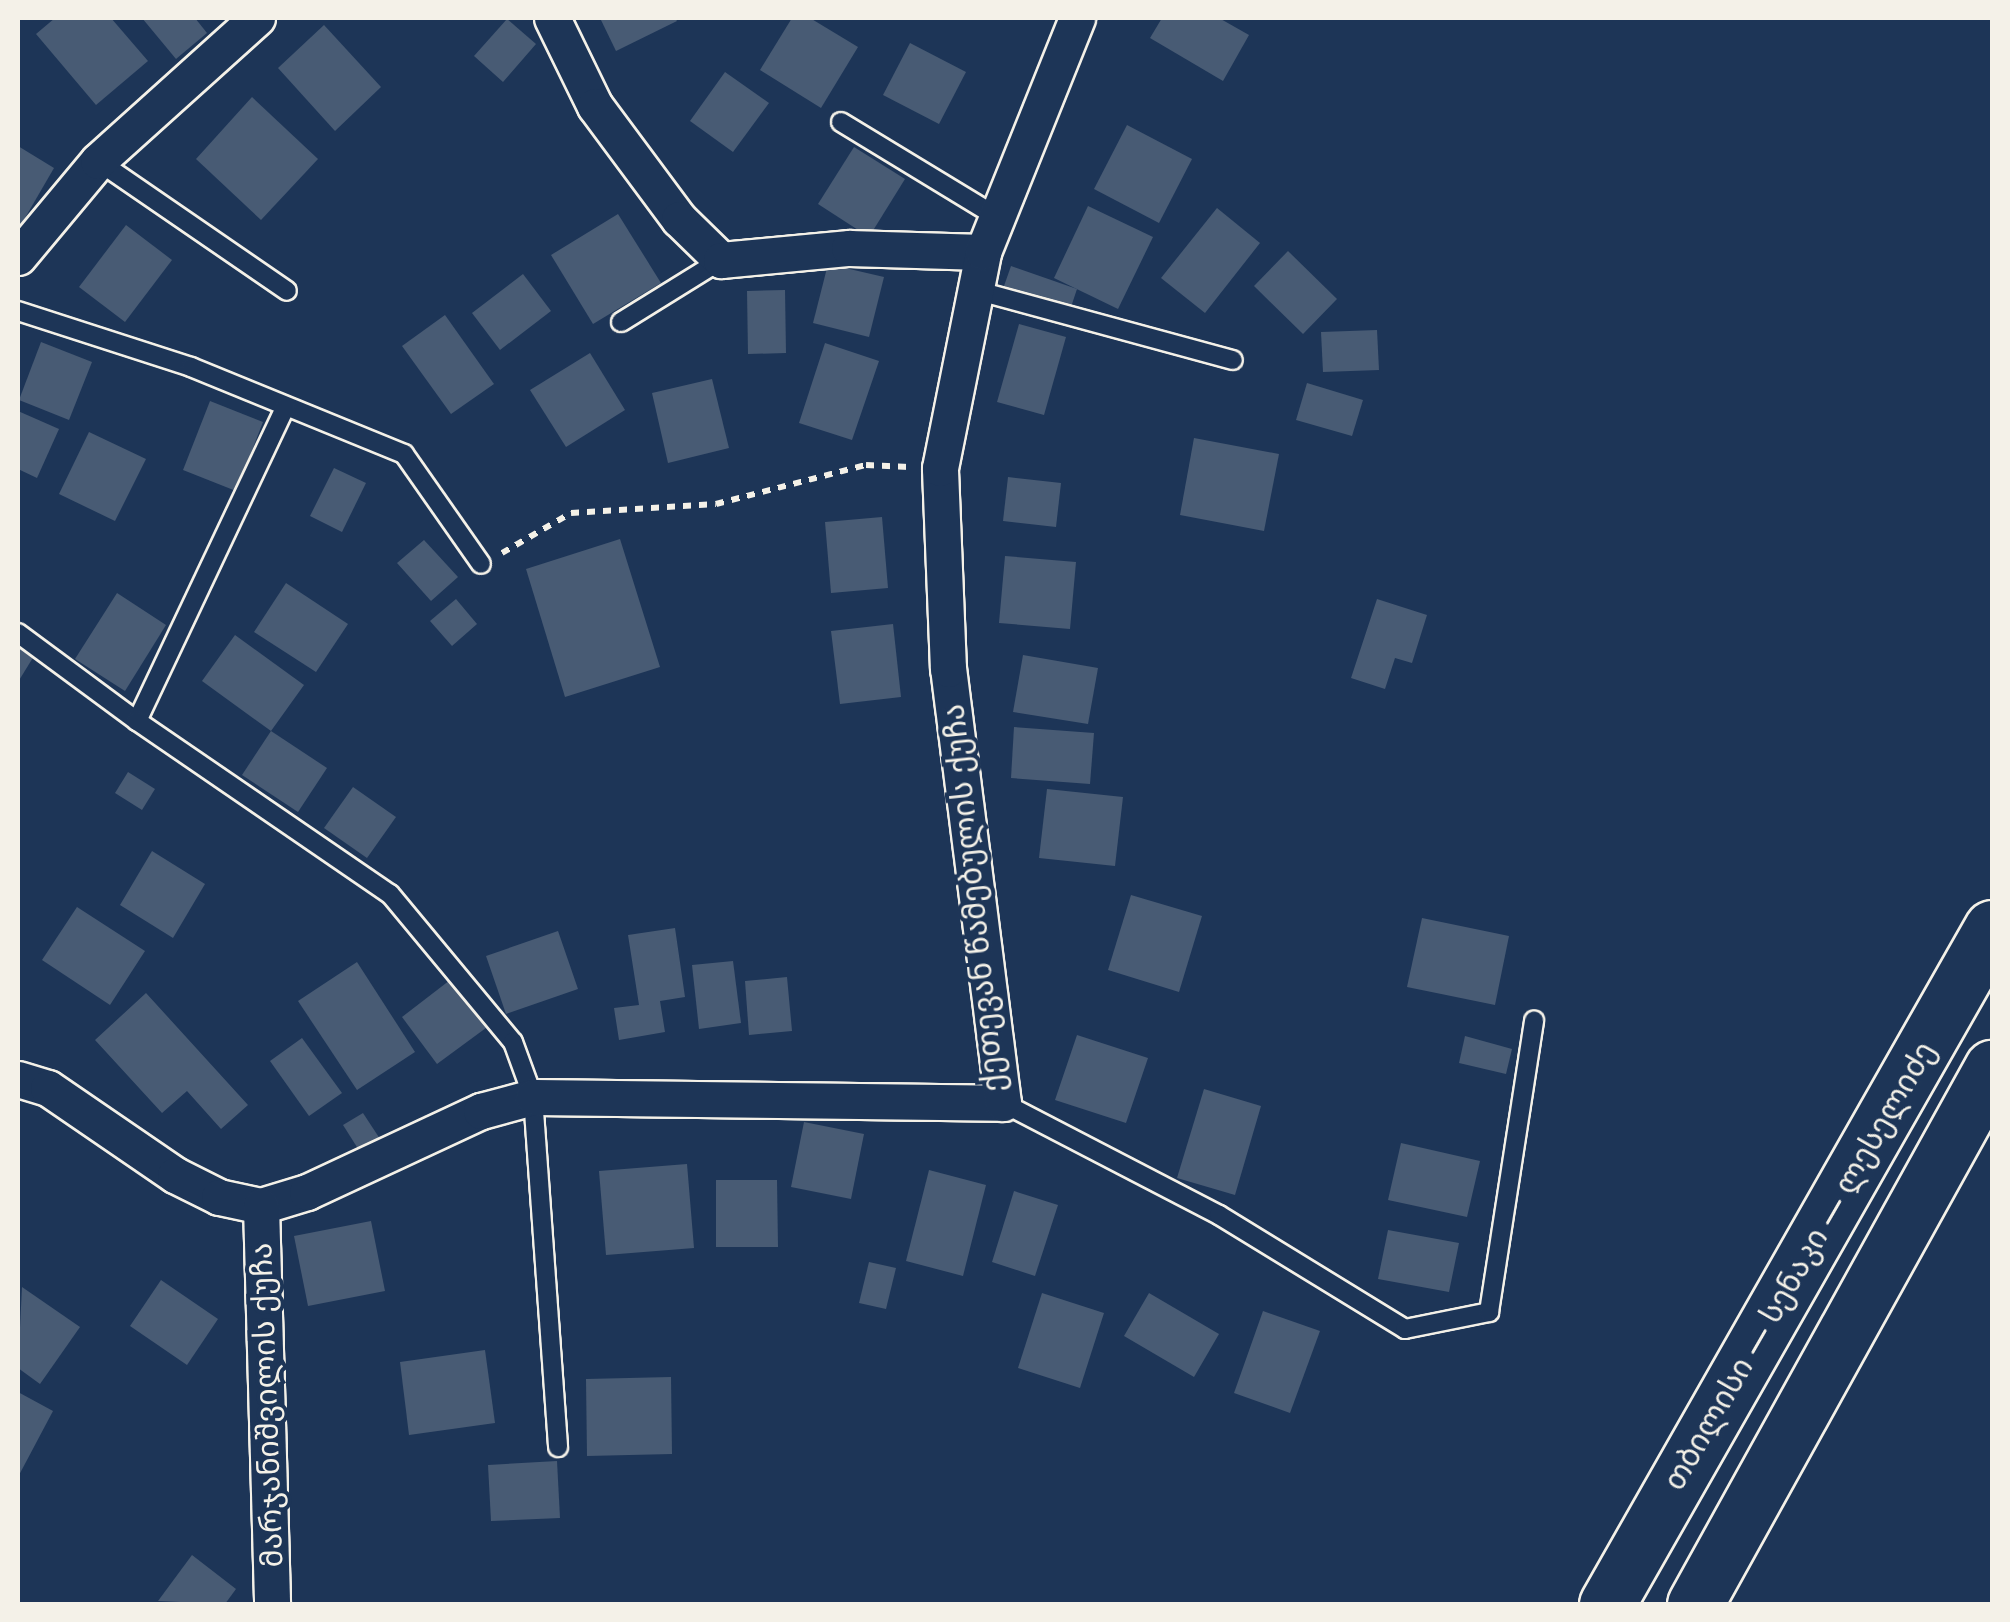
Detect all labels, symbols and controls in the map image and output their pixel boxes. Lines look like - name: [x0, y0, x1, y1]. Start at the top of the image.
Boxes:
- street label: ქეთევან წამებულის ქუჩა: [936, 702, 1012, 1094]
- street label: თბილისი — სენაკი — ლესელიძე: [1656, 1035, 1944, 1497]
- street label: მარჯანიშვილის ქუჩა: [243, 1242, 291, 1568]

